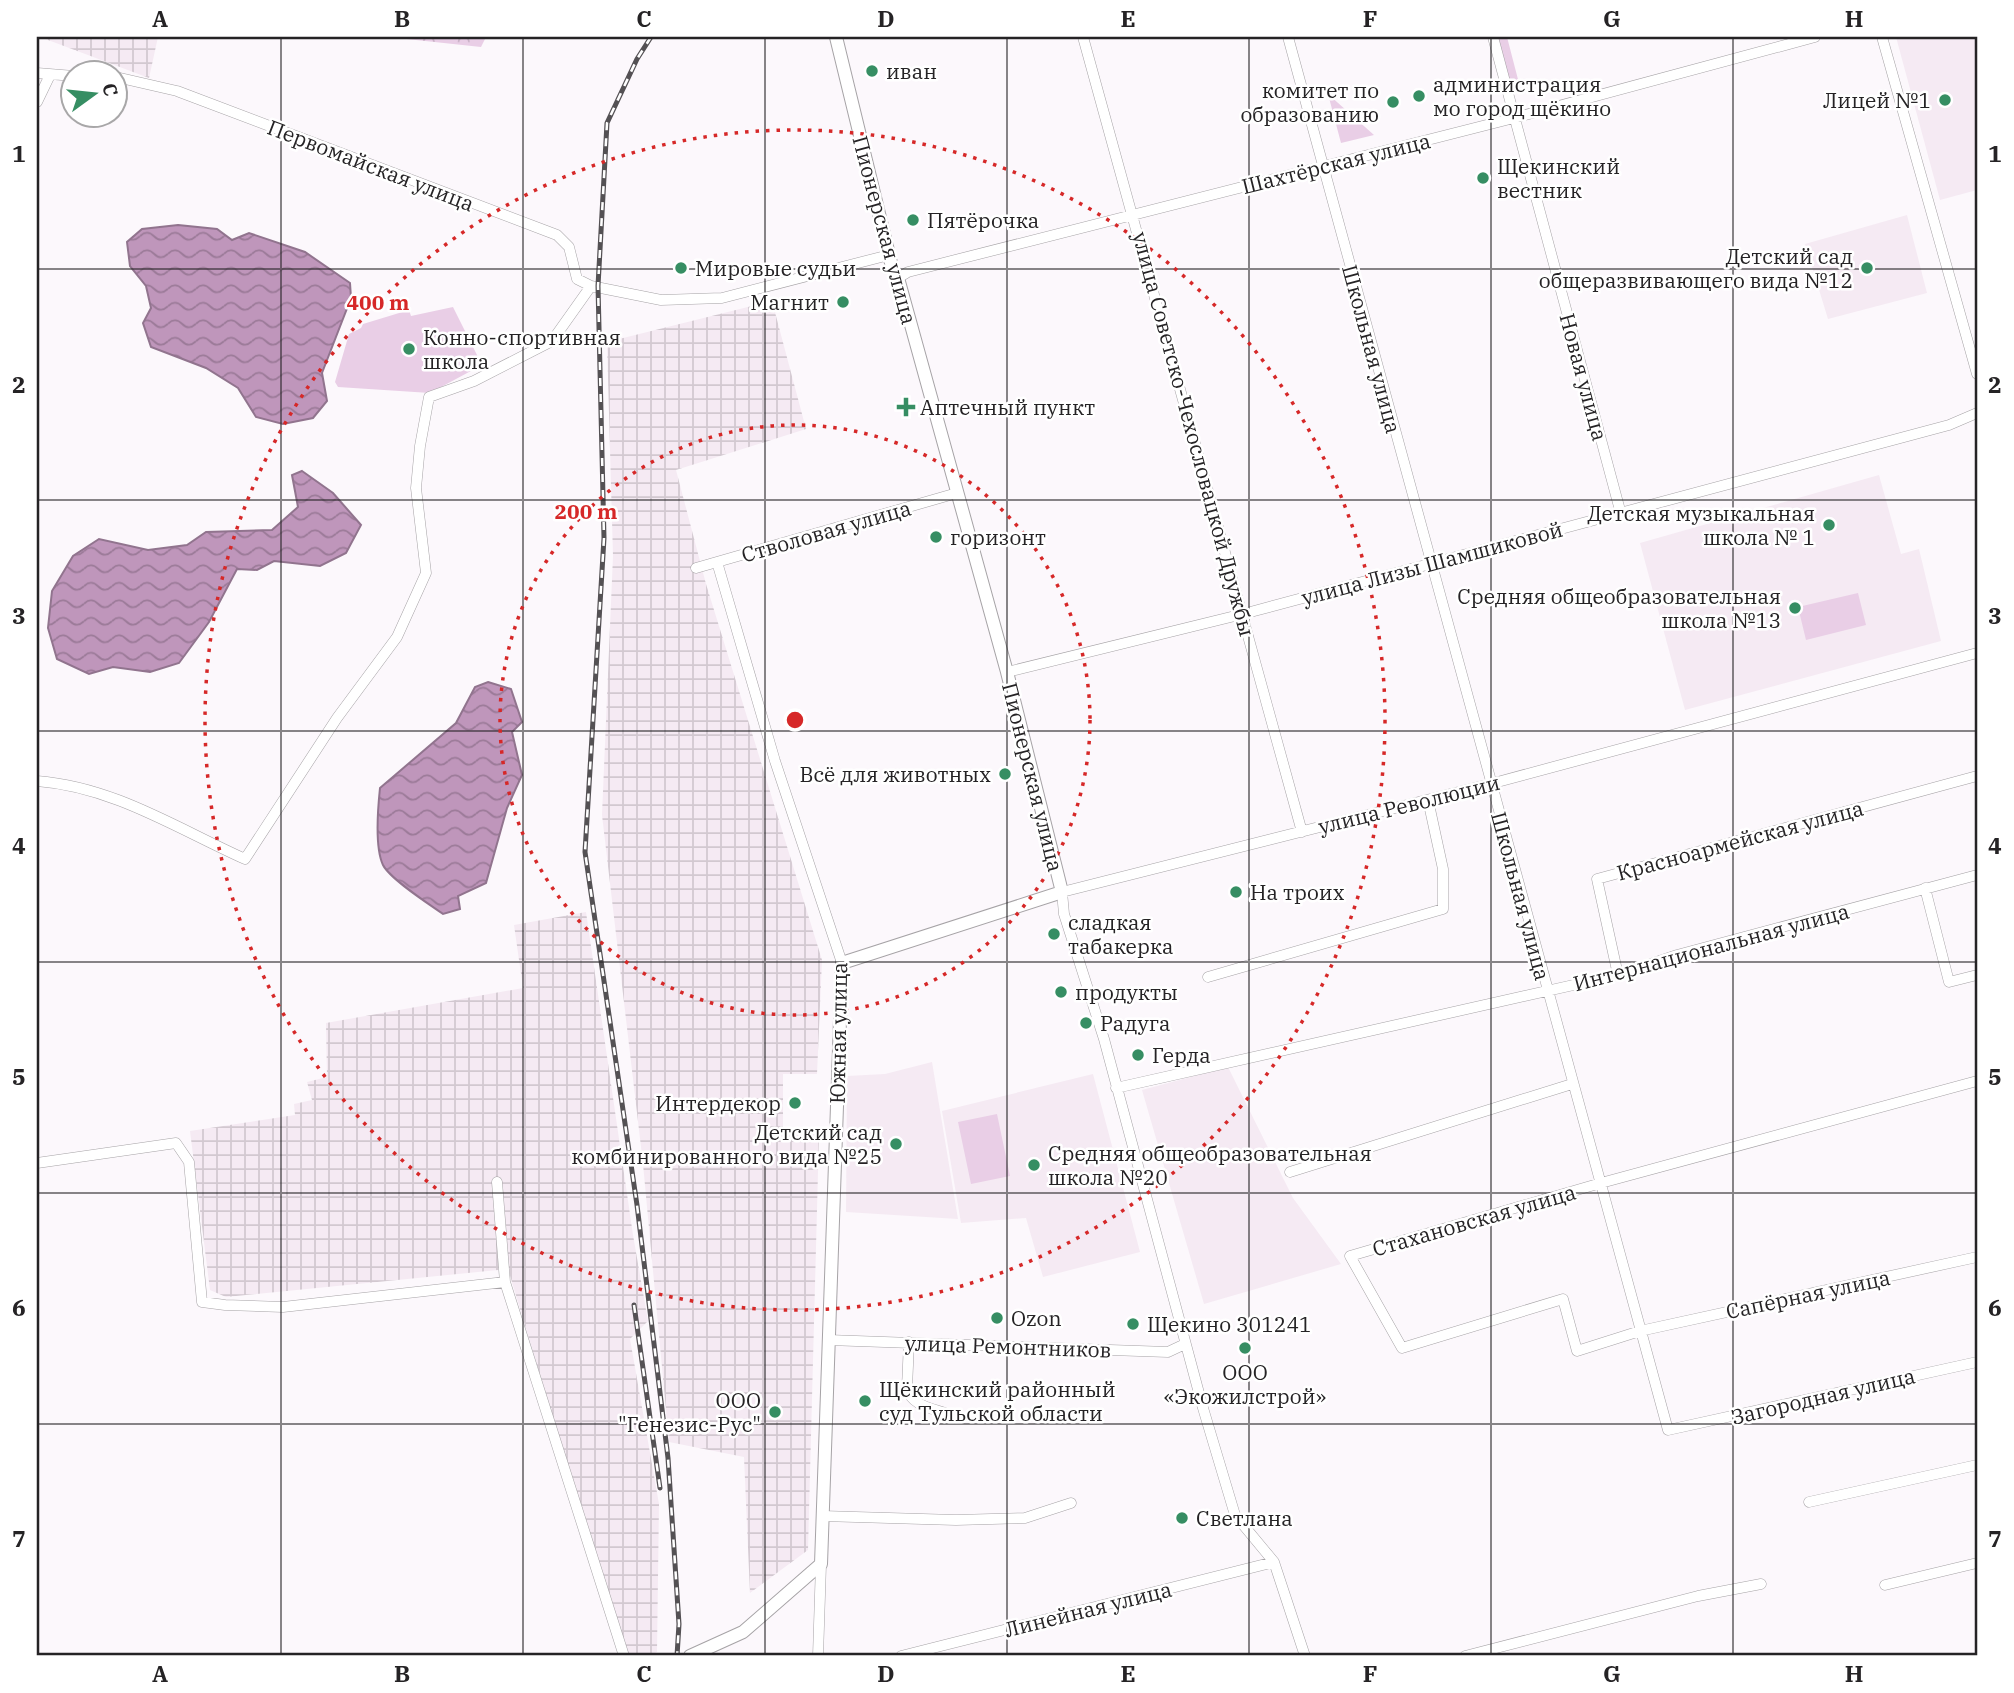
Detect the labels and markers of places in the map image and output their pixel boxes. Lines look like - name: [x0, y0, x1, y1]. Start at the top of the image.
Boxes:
- place label: иван: [886, 57, 937, 85]
- marker: иван: [864, 63, 880, 79]
- place label: администрация мо город щёкино: [1433, 70, 1611, 122]
- place label: комитет по образованию: [1240, 76, 1379, 128]
- place label: Лицей №1: [1823, 86, 1931, 114]
- marker: администрация мо город щёкино: [1411, 88, 1427, 104]
- marker: Лицей №1: [1937, 92, 1953, 108]
- marker: комитет по образованию: [1385, 94, 1401, 110]
- place label: Щекинский вестник: [1497, 152, 1620, 204]
- marker: Щекинский вестник: [1475, 170, 1491, 186]
- place label: Пятёрочка: [927, 206, 1039, 234]
- marker: Пятёрочка: [905, 212, 921, 228]
- place label: Детский сад общеразвивающего вида №12: [1539, 242, 1853, 294]
- place label: Мировые судьи: [695, 254, 856, 282]
- marker: Мировые судьи: [673, 260, 689, 276]
- marker: Детский сад общеразвивающего вида №12: [1859, 260, 1875, 276]
- place label: Магнит: [750, 288, 829, 316]
- marker: Магнит: [835, 294, 851, 310]
- place label: Конно-спортивная школа: [423, 323, 621, 375]
- marker: Конно-спортивная школа: [401, 341, 417, 357]
- place label: Аптечный пункт: [920, 393, 1095, 421]
- marker: Аптечный пункт: [898, 399, 914, 415]
- place label: Детская музыкальная школа № 1: [1587, 499, 1815, 551]
- marker: Детская музыкальная школа № 1: [1821, 517, 1837, 533]
- place label: горизонт: [950, 523, 1046, 551]
- marker: горизонт: [928, 529, 944, 545]
- place label: Средняя общеобразовательная школа №13: [1457, 582, 1781, 634]
- marker: Средняя общеобразовательная школа №13: [1787, 600, 1803, 616]
- centre of rings: [783, 708, 807, 732]
- place label: Всё для животных: [799, 760, 991, 788]
- marker: Всё для животных: [997, 766, 1013, 782]
- place label: На троих: [1250, 878, 1345, 906]
- marker: На троих: [1228, 884, 1244, 900]
- place label: сладкая табакерка: [1068, 908, 1173, 960]
- marker: сладкая табакерка: [1046, 926, 1062, 942]
- place label: продукты: [1075, 978, 1178, 1006]
- marker: продукты: [1053, 984, 1069, 1000]
- place label: Радуга: [1100, 1009, 1170, 1037]
- marker: Радуга: [1078, 1015, 1094, 1031]
- place label: Герда: [1152, 1041, 1211, 1069]
- marker: Герда: [1130, 1047, 1146, 1063]
- place label: Интердекор: [655, 1089, 781, 1117]
- marker: Интердекор: [787, 1095, 803, 1111]
- place label: Детский сад комбинированного вида №25: [571, 1118, 882, 1170]
- marker: Детский сад комбинированного вида №25: [888, 1136, 904, 1152]
- place label: Средняя общеобразовательная школа №20: [1048, 1139, 1372, 1191]
- marker: Средняя общеобразовательная школа №20: [1026, 1157, 1042, 1173]
- place label: Ozon: [1011, 1304, 1062, 1332]
- marker: Ozon: [989, 1310, 1005, 1326]
- place label: Щекино 301241: [1147, 1310, 1312, 1338]
- marker: Щекино 301241: [1125, 1316, 1141, 1332]
- marker: ООО «Экожилстрой»: [1237, 1340, 1253, 1356]
- place label: ООО «Экожилстрой»: [1164, 1358, 1326, 1410]
- place label: Щёкинский районный суд Тульской области: [879, 1375, 1116, 1427]
- place label: ООО "Генезис-Рус": [618, 1386, 761, 1438]
- marker: Щёкинский районный суд Тульской области: [857, 1393, 873, 1409]
- marker: ООО "Генезис-Рус": [767, 1404, 783, 1420]
- place label: Светлана: [1196, 1504, 1293, 1532]
- marker: Светлана: [1174, 1510, 1190, 1526]

